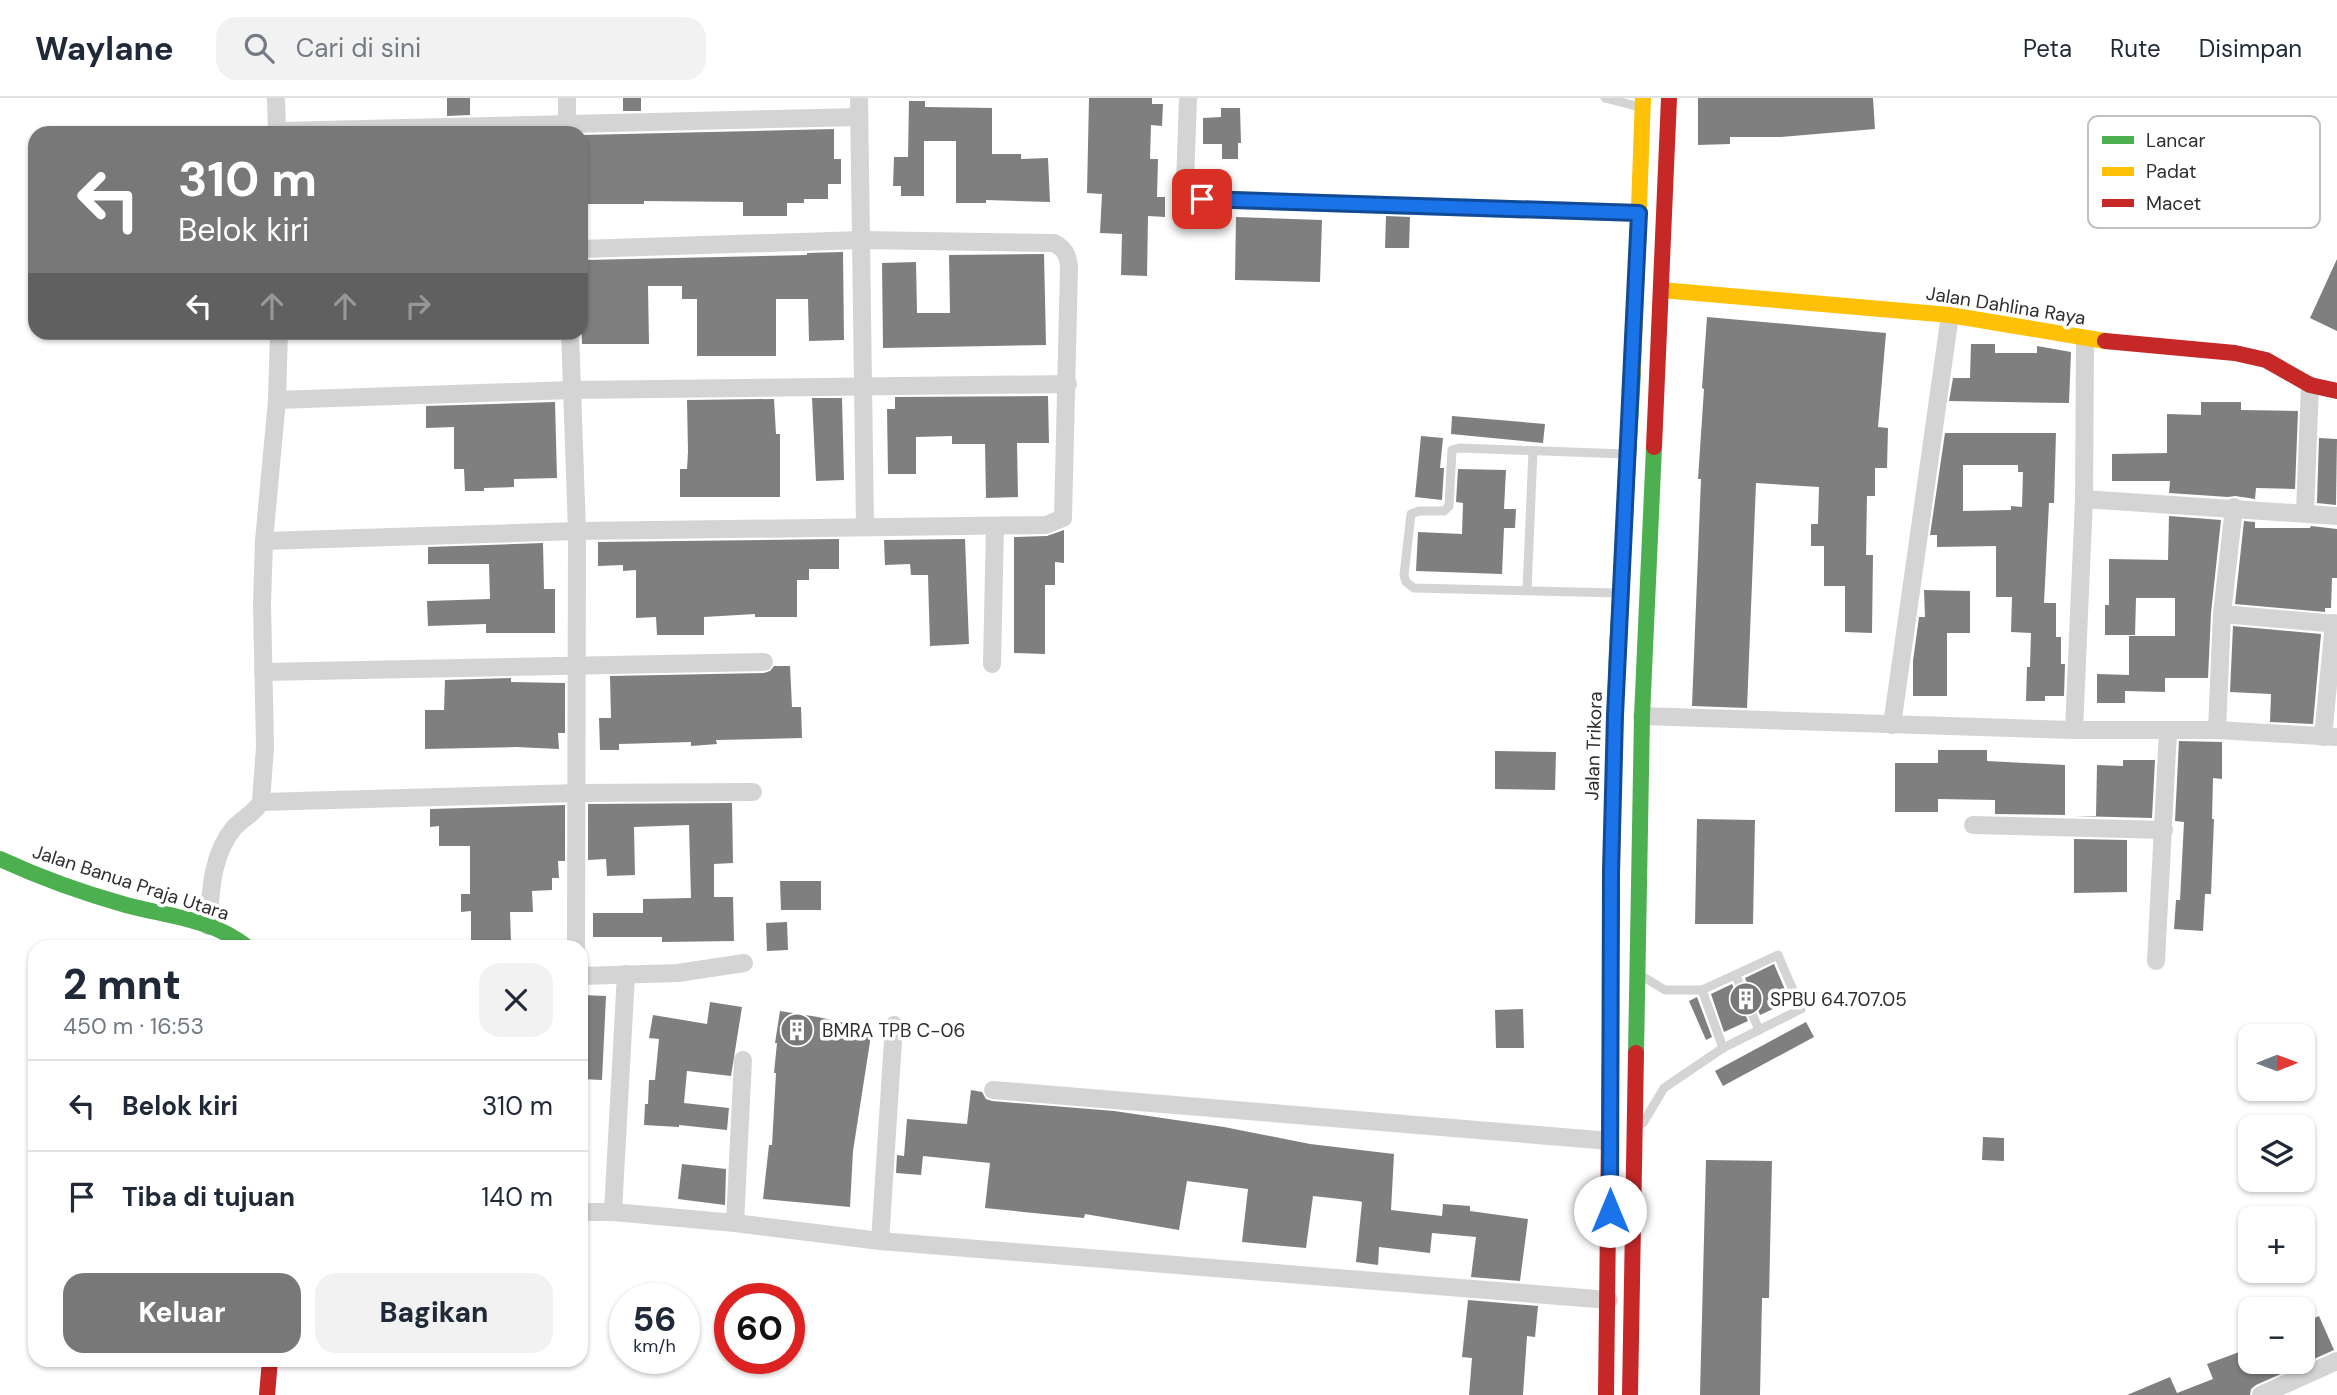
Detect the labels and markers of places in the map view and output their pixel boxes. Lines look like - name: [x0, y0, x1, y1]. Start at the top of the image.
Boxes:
- pin: [1172, 169, 1232, 229]
- building icon: SPBU 64.707.05: [1727, 980, 1765, 1018]
- place label: SPBU 64.707.05: [1770, 987, 1907, 1012]
- building icon: BMRA TPB C-06: [778, 1011, 816, 1049]
- place label: BMRA TPB C-06: [822, 1018, 965, 1043]

